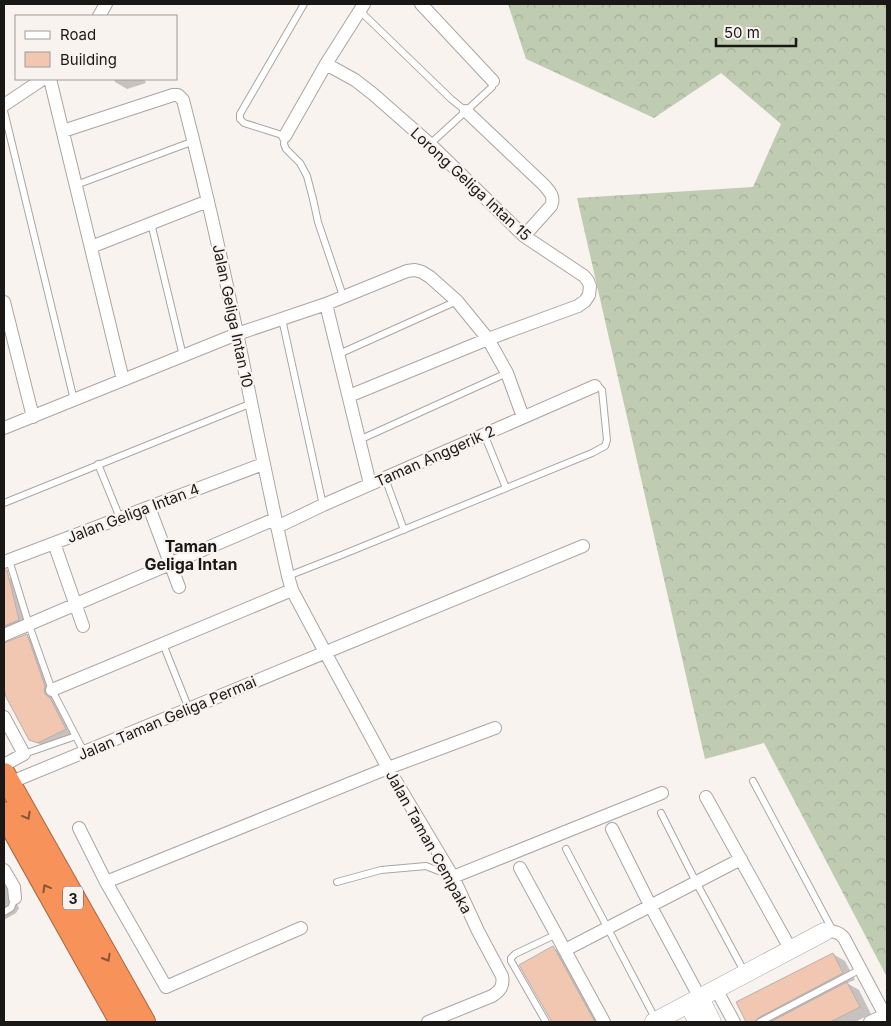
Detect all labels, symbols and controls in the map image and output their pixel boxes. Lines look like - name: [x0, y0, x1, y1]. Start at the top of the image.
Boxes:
- legend: [15, 15, 178, 80]
- scale bar: [716, 15, 796, 47]
- text: 50 m: [724, 23, 760, 42]
- text: Road: [60, 25, 96, 44]
- text: Building: [60, 50, 117, 69]
- street label: Lorong Geliga Intan 15: [407, 123, 535, 245]
- street label: Jalan Geliga Intan 10: [209, 243, 257, 389]
- street label: Taman Anggerik 2: [372, 421, 498, 491]
- street label: Jalan Geliga Intan 4: [64, 479, 202, 547]
- district label: Taman Geliga Intan: [144, 536, 238, 574]
- street label: Jalan Taman Geliga Permai: [75, 672, 259, 764]
- street label: Jalan Taman Cempaka: [382, 767, 476, 917]
- one-way arrow: [21, 811, 31, 820]
- one-way arrow: [43, 884, 53, 893]
- road number: 3: [63, 886, 83, 910]
- one-way arrow: [101, 952, 111, 961]

